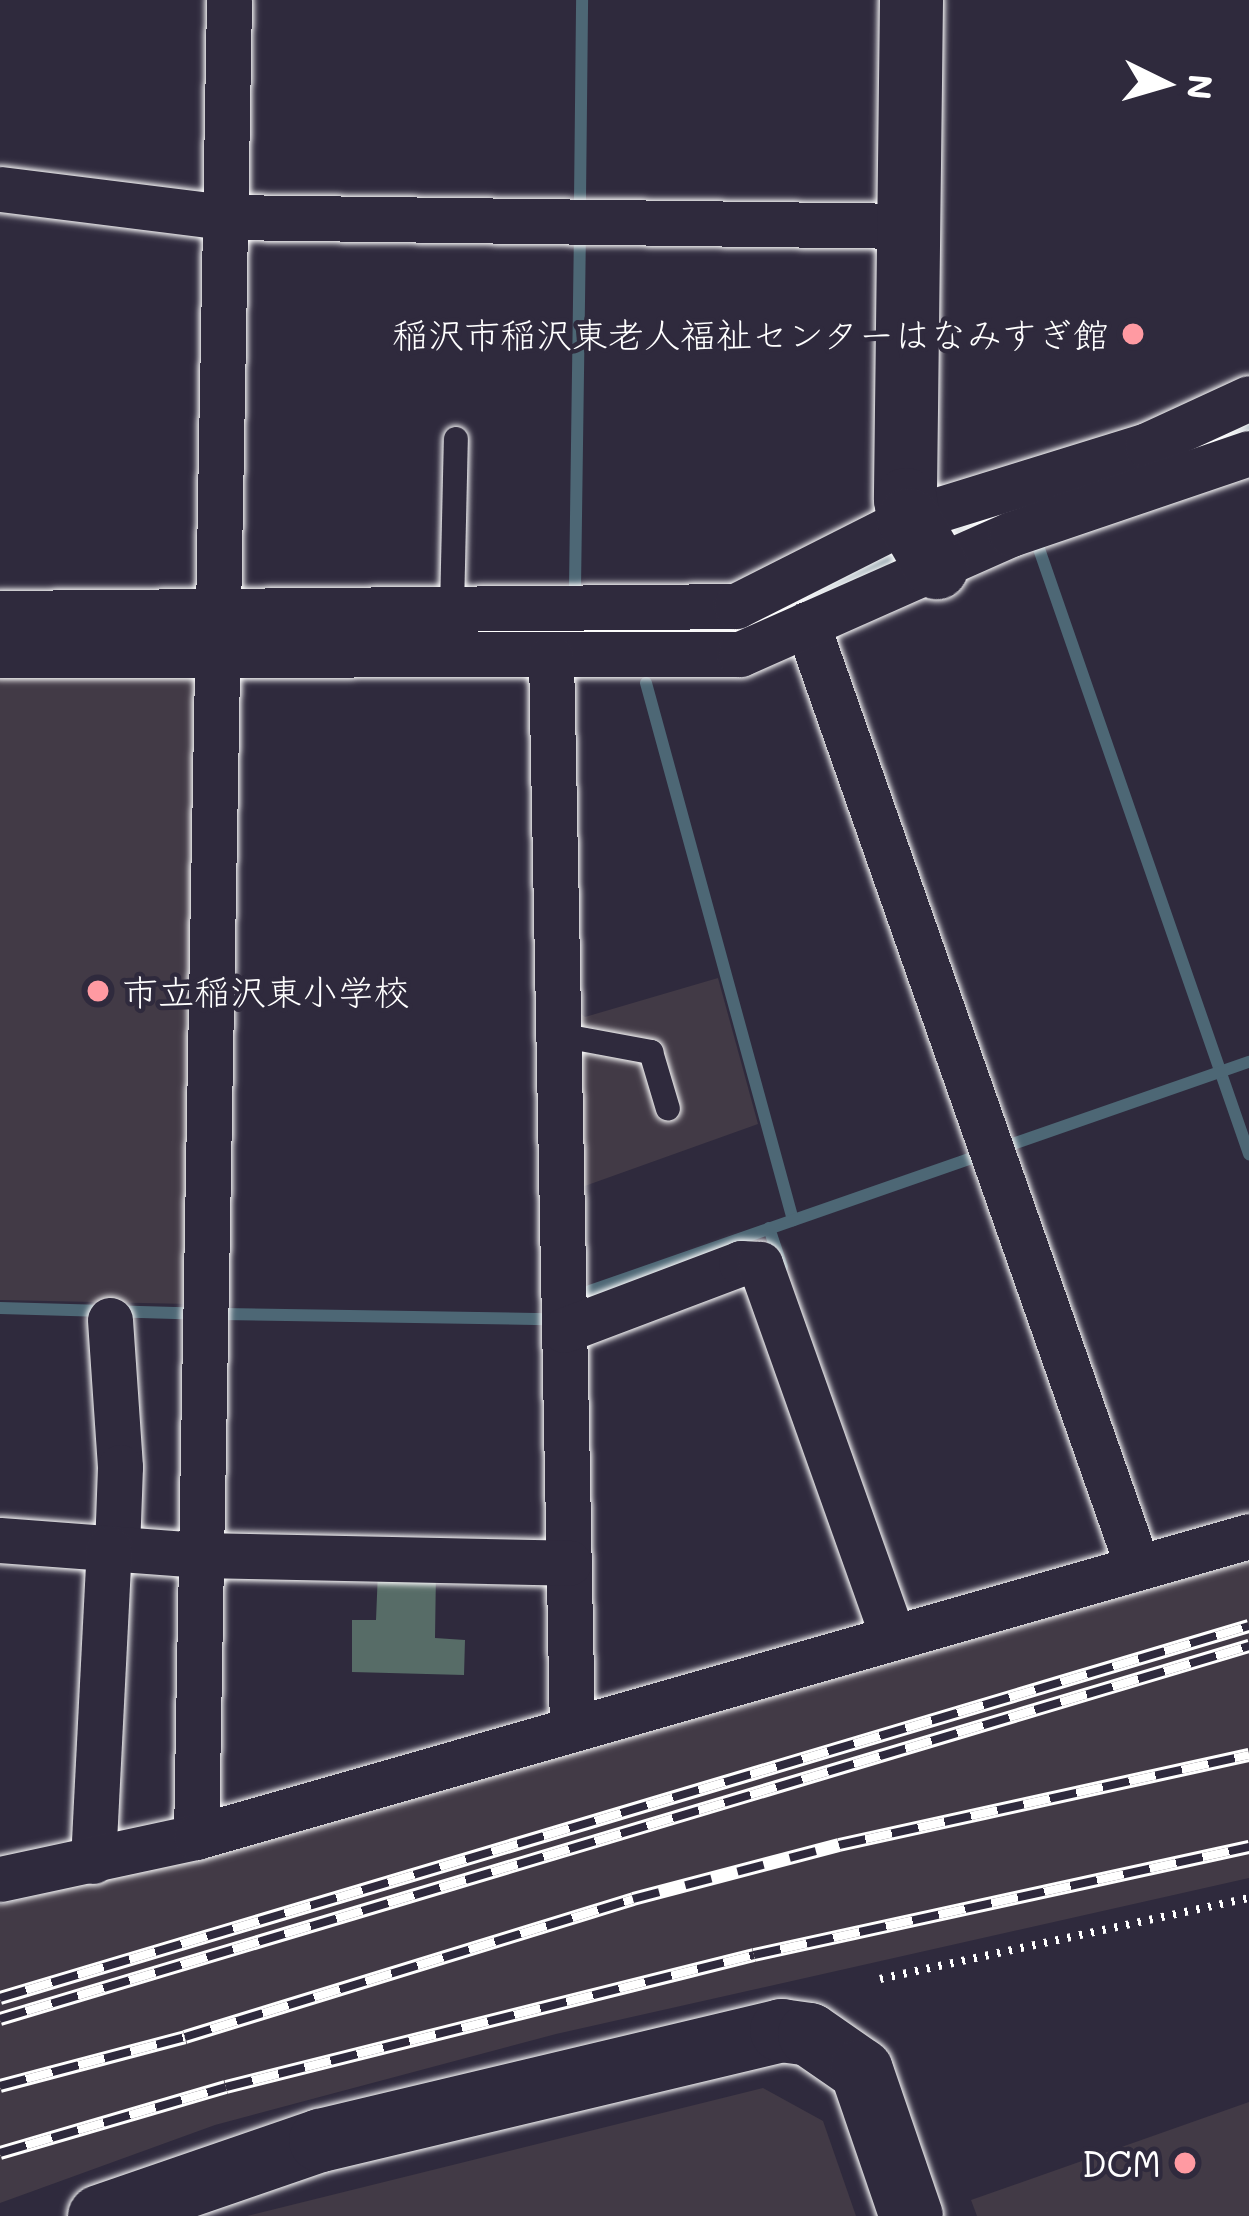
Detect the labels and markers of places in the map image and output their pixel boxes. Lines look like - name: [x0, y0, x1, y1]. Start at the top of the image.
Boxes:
- place label: 稲沢市稲沢東老人福祉センターはなみすぎ館: [389, 312, 1109, 356]
- marker: 稲沢市稲沢東老人福祉センターはなみすぎ館: [1120, 321, 1146, 347]
- place label: 市立稲沢東小学校: [122, 969, 410, 1013]
- marker: 市立稲沢東小学校: [85, 978, 111, 1004]
- place label: DCM: [1082, 2141, 1161, 2185]
- marker: DCM: [1172, 2150, 1198, 2176]

